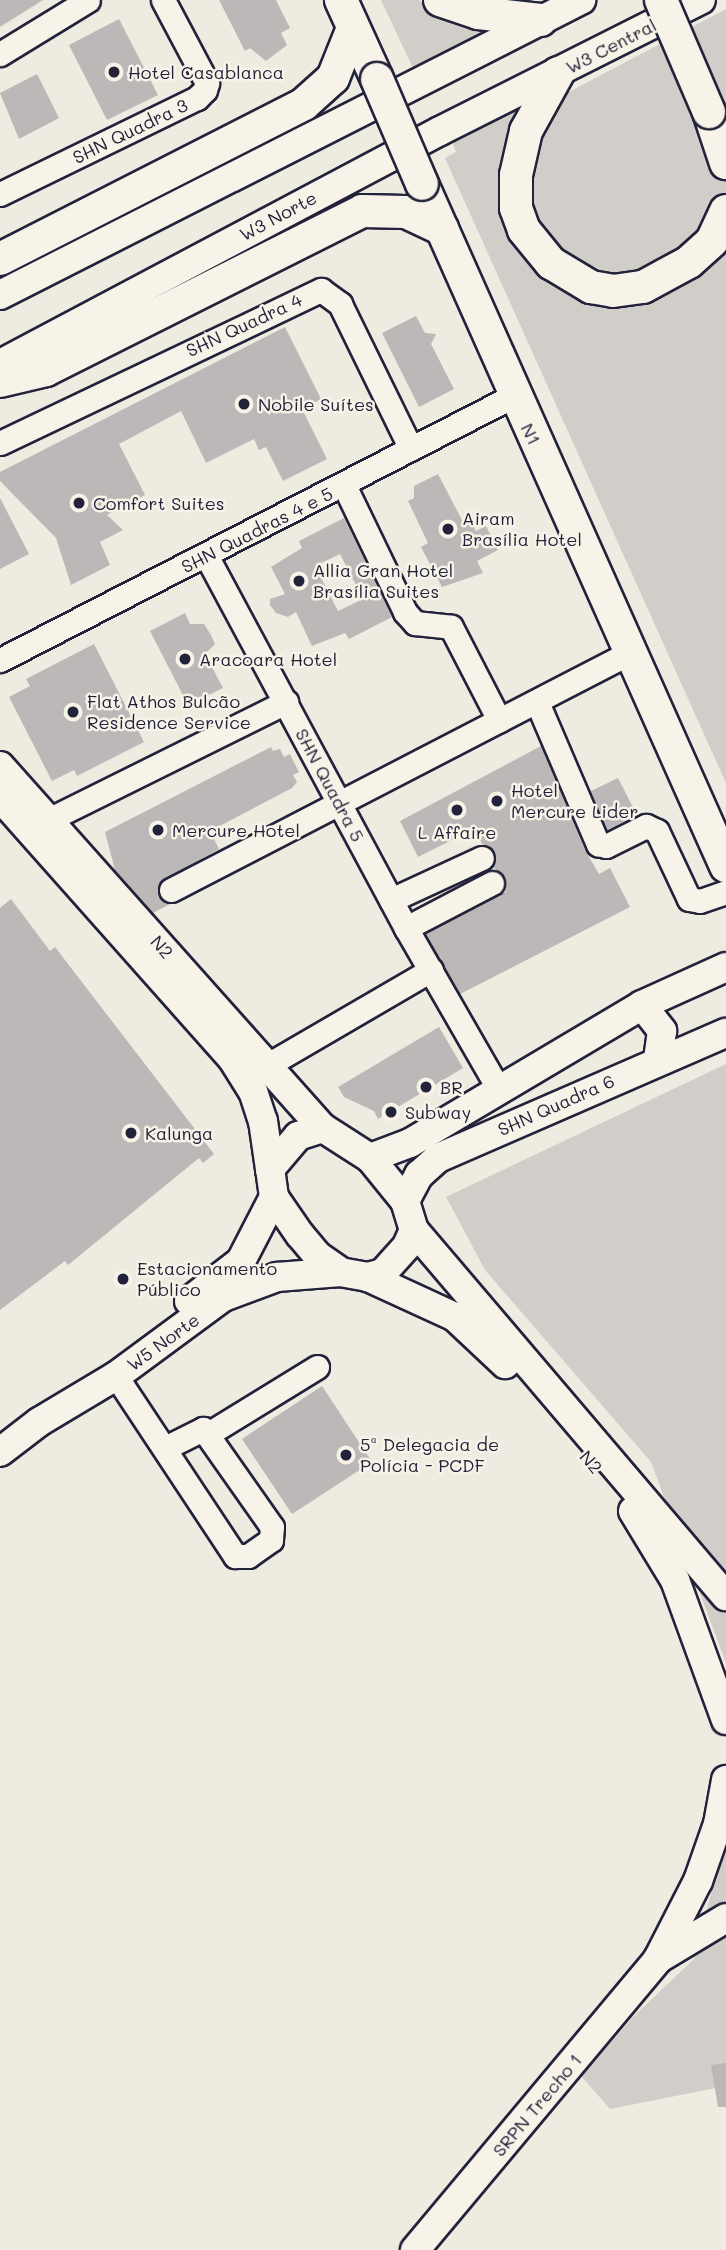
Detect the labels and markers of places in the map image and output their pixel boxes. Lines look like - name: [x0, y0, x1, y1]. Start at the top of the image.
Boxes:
- place label: Hotel Casablanca: [128, 61, 284, 83]
- marker: Hotel Casablanca: [106, 64, 122, 80]
- place label: Nobile Suítes: [258, 393, 374, 415]
- marker: Nobile Suítes: [236, 396, 252, 412]
- place label: Comfort Suites: [93, 492, 225, 514]
- marker: Comfort Suites: [71, 495, 87, 511]
- place label: Airam Brasília Hotel: [462, 508, 582, 550]
- marker: Airam Brasília Hotel: [440, 521, 456, 537]
- place label: Allia Gran Hotel Brasília Suites: [313, 560, 453, 602]
- marker: Allia Gran Hotel Brasília Suites: [291, 573, 307, 589]
- place label: Aracoara Hotel: [199, 648, 337, 670]
- marker: Aracoara Hotel: [177, 651, 193, 667]
- place label: Flat Athos Bulcão Residence Service: [87, 691, 251, 734]
- marker: Flat Athos Bulcão Residence Service: [65, 704, 81, 720]
- place label: Hotel Mercure Lider: [511, 780, 638, 822]
- marker: Hotel Mercure Lider: [489, 793, 505, 809]
- marker: L Affaire: [449, 802, 465, 818]
- place label: Mercure Hotel: [172, 819, 300, 841]
- place label: L Affaire: [418, 821, 496, 843]
- marker: Mercure Hotel: [150, 822, 166, 838]
- place label: BR: [440, 1076, 463, 1098]
- marker: BR: [418, 1079, 434, 1095]
- place label: Subway: [405, 1101, 471, 1123]
- marker: Subway: [383, 1104, 399, 1120]
- place label: Kalunga: [145, 1122, 213, 1144]
- marker: Kalunga: [123, 1125, 139, 1141]
- place label: Estacionamento Público: [137, 1258, 277, 1300]
- marker: Estacionamento Público: [115, 1271, 131, 1287]
- place label: 5ª Delegacia de Polícia - PCDF: [360, 1434, 499, 1476]
- marker: 5ª Delegacia de Polícia - PCDF: [338, 1447, 354, 1463]

